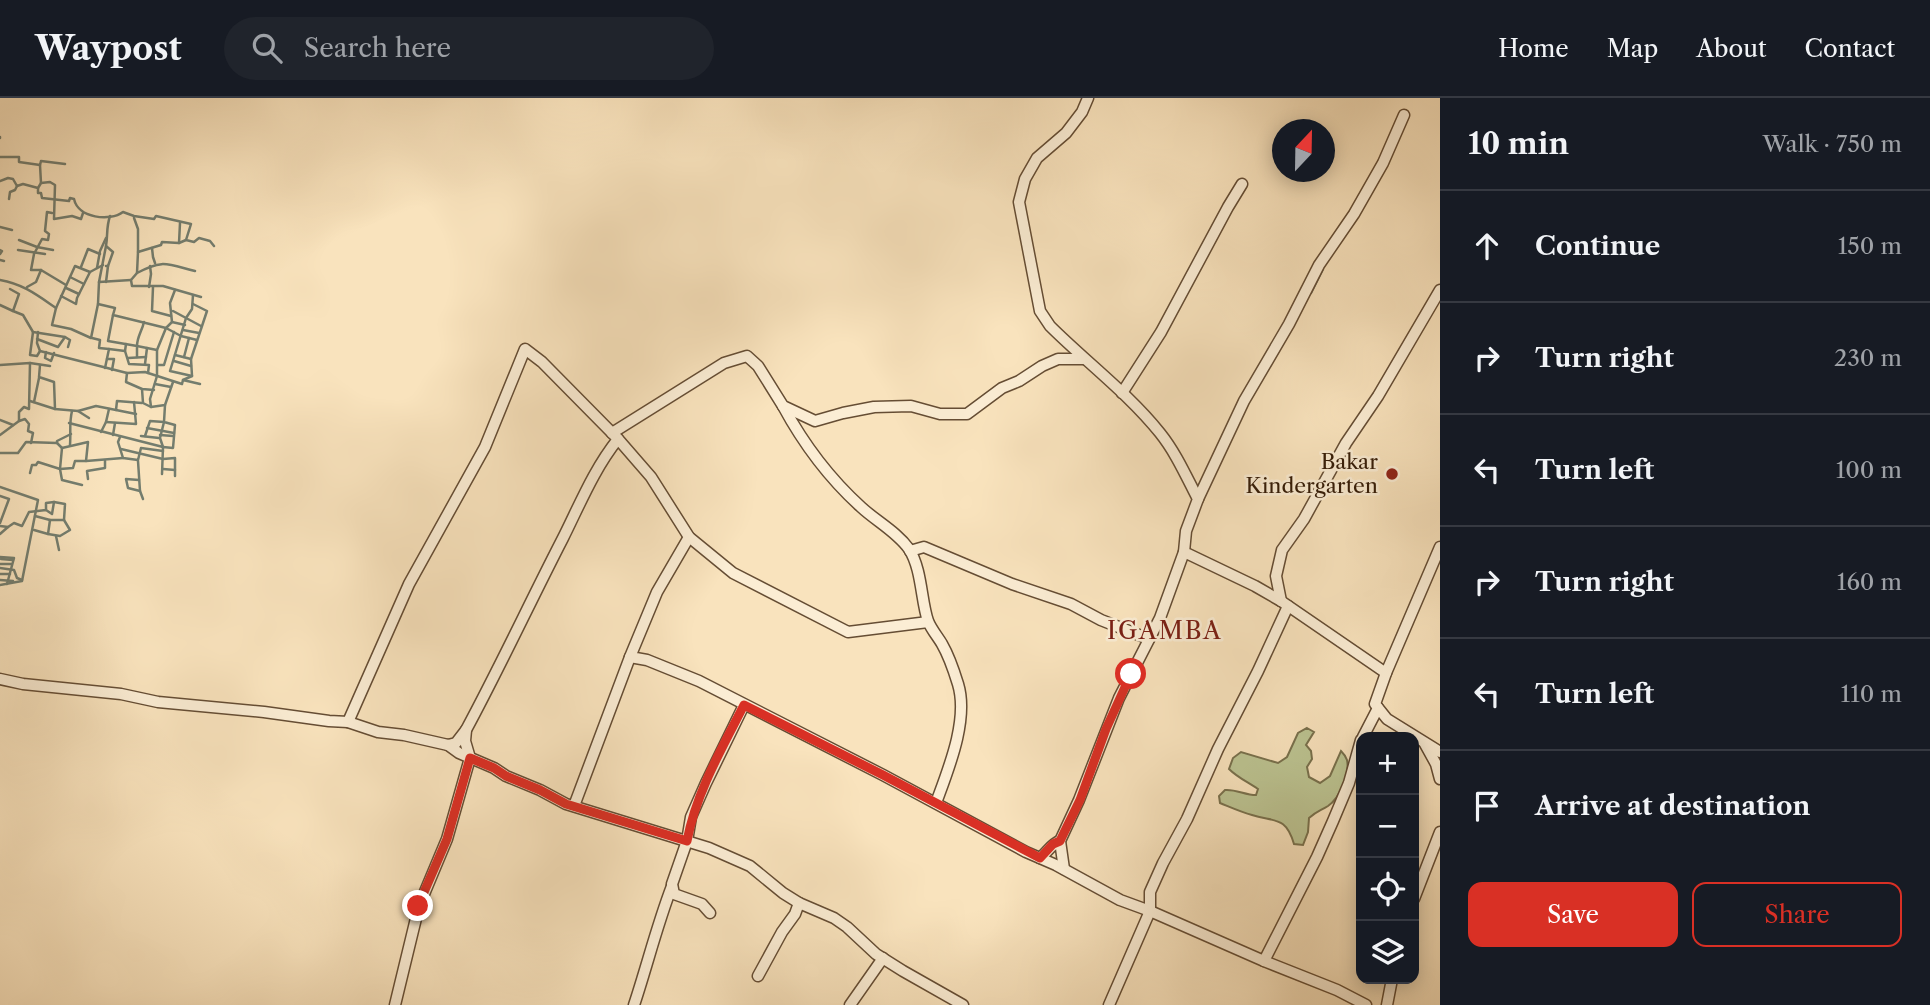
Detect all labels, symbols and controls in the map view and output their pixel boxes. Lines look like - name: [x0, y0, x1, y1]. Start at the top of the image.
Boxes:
- search box: [224, 17, 714, 80]
- text: Waypost: [35, 28, 182, 69]
- icon: search: [248, 29, 286, 67]
- text: Search here: [304, 32, 451, 64]
- text: Home: [1498, 34, 1569, 63]
- text: Map: [1607, 34, 1658, 63]
- text: About: [1696, 34, 1767, 63]
- text: Contact: [1805, 34, 1895, 63]
- north arrow: [1272, 119, 1335, 182]
- text: 10 min: [1468, 125, 1569, 162]
- text: Walk · 750 m: [1762, 130, 1902, 158]
- icon: ahead: [1468, 227, 1506, 265]
- text: Continue: [1535, 230, 1660, 262]
- text: 150 m: [1838, 232, 1902, 260]
- icon: right: [1468, 339, 1506, 377]
- text: Turn right: [1535, 342, 1674, 374]
- text: 230 m: [1834, 344, 1902, 372]
- place label: Bakar Kindergarten: [1246, 449, 1378, 498]
- icon: left: [1468, 451, 1506, 489]
- text: Turn left: [1535, 454, 1654, 486]
- text: 100 m: [1836, 456, 1902, 484]
- marker: Bakar Kindergarten: [1384, 466, 1400, 482]
- icon: right: [1468, 563, 1506, 601]
- text: Turn right: [1535, 566, 1674, 598]
- text: 160 m: [1837, 568, 1902, 596]
- district label: IGAMBA: [1107, 616, 1223, 645]
- route start: [1115, 658, 1146, 689]
- icon: left: [1468, 675, 1506, 713]
- text: Turn left: [1535, 678, 1654, 710]
- text: 110 m: [1841, 680, 1902, 708]
- map controls: [1356, 732, 1419, 984]
- button: +: [1356, 732, 1419, 795]
- icon: arrive: [1468, 787, 1506, 825]
- text: Arrive at destination: [1535, 790, 1810, 822]
- button: −: [1356, 795, 1419, 858]
- button: locate: [1356, 858, 1419, 921]
- button: Save: [1468, 882, 1678, 947]
- button: Share: [1692, 882, 1902, 947]
- route end: [402, 890, 433, 921]
- button: layers: [1356, 921, 1419, 984]

